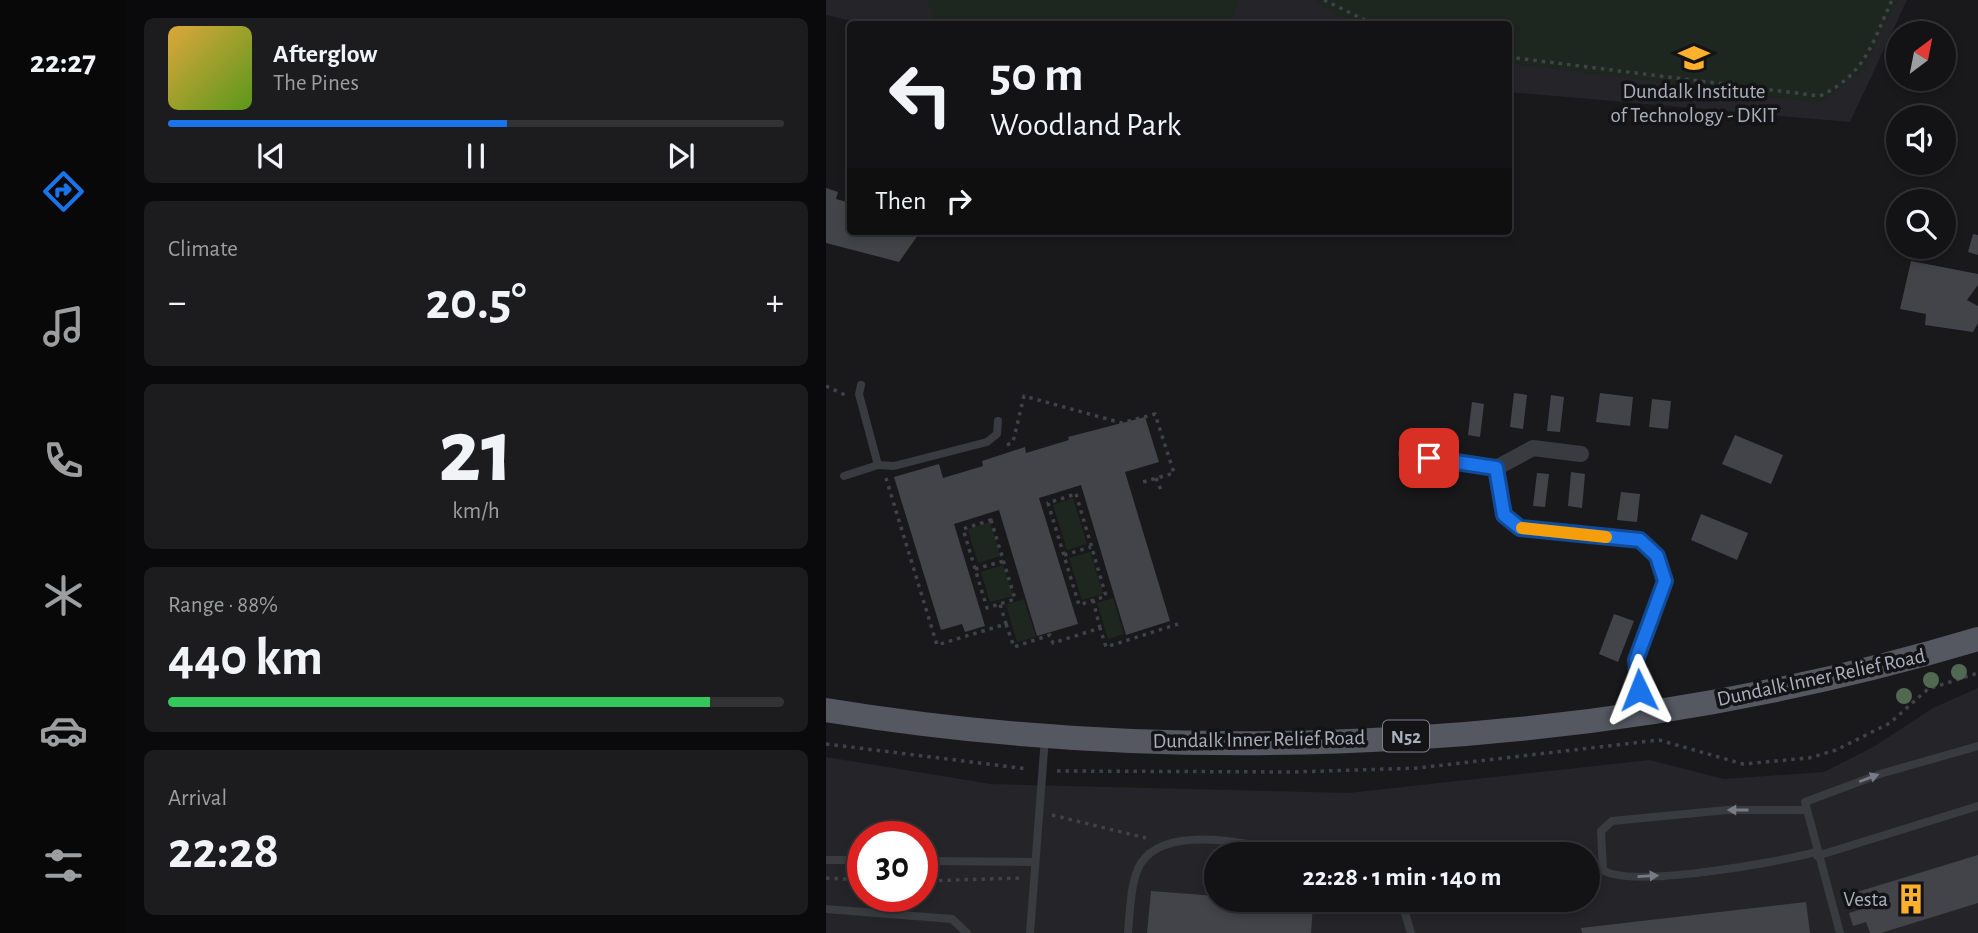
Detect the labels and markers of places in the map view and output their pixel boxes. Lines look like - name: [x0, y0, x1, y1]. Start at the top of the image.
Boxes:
- school or university icon: Dundalk Institute of Technology - DKIT: [1677, 41, 1711, 75]
- place label: Dundalk Institute of Technology - DKIT: [1611, 81, 1778, 126]
- pin: [1399, 428, 1459, 488]
- building icon: Vesta: [1894, 882, 1928, 916]
- place label: Vesta: [1843, 889, 1888, 910]

